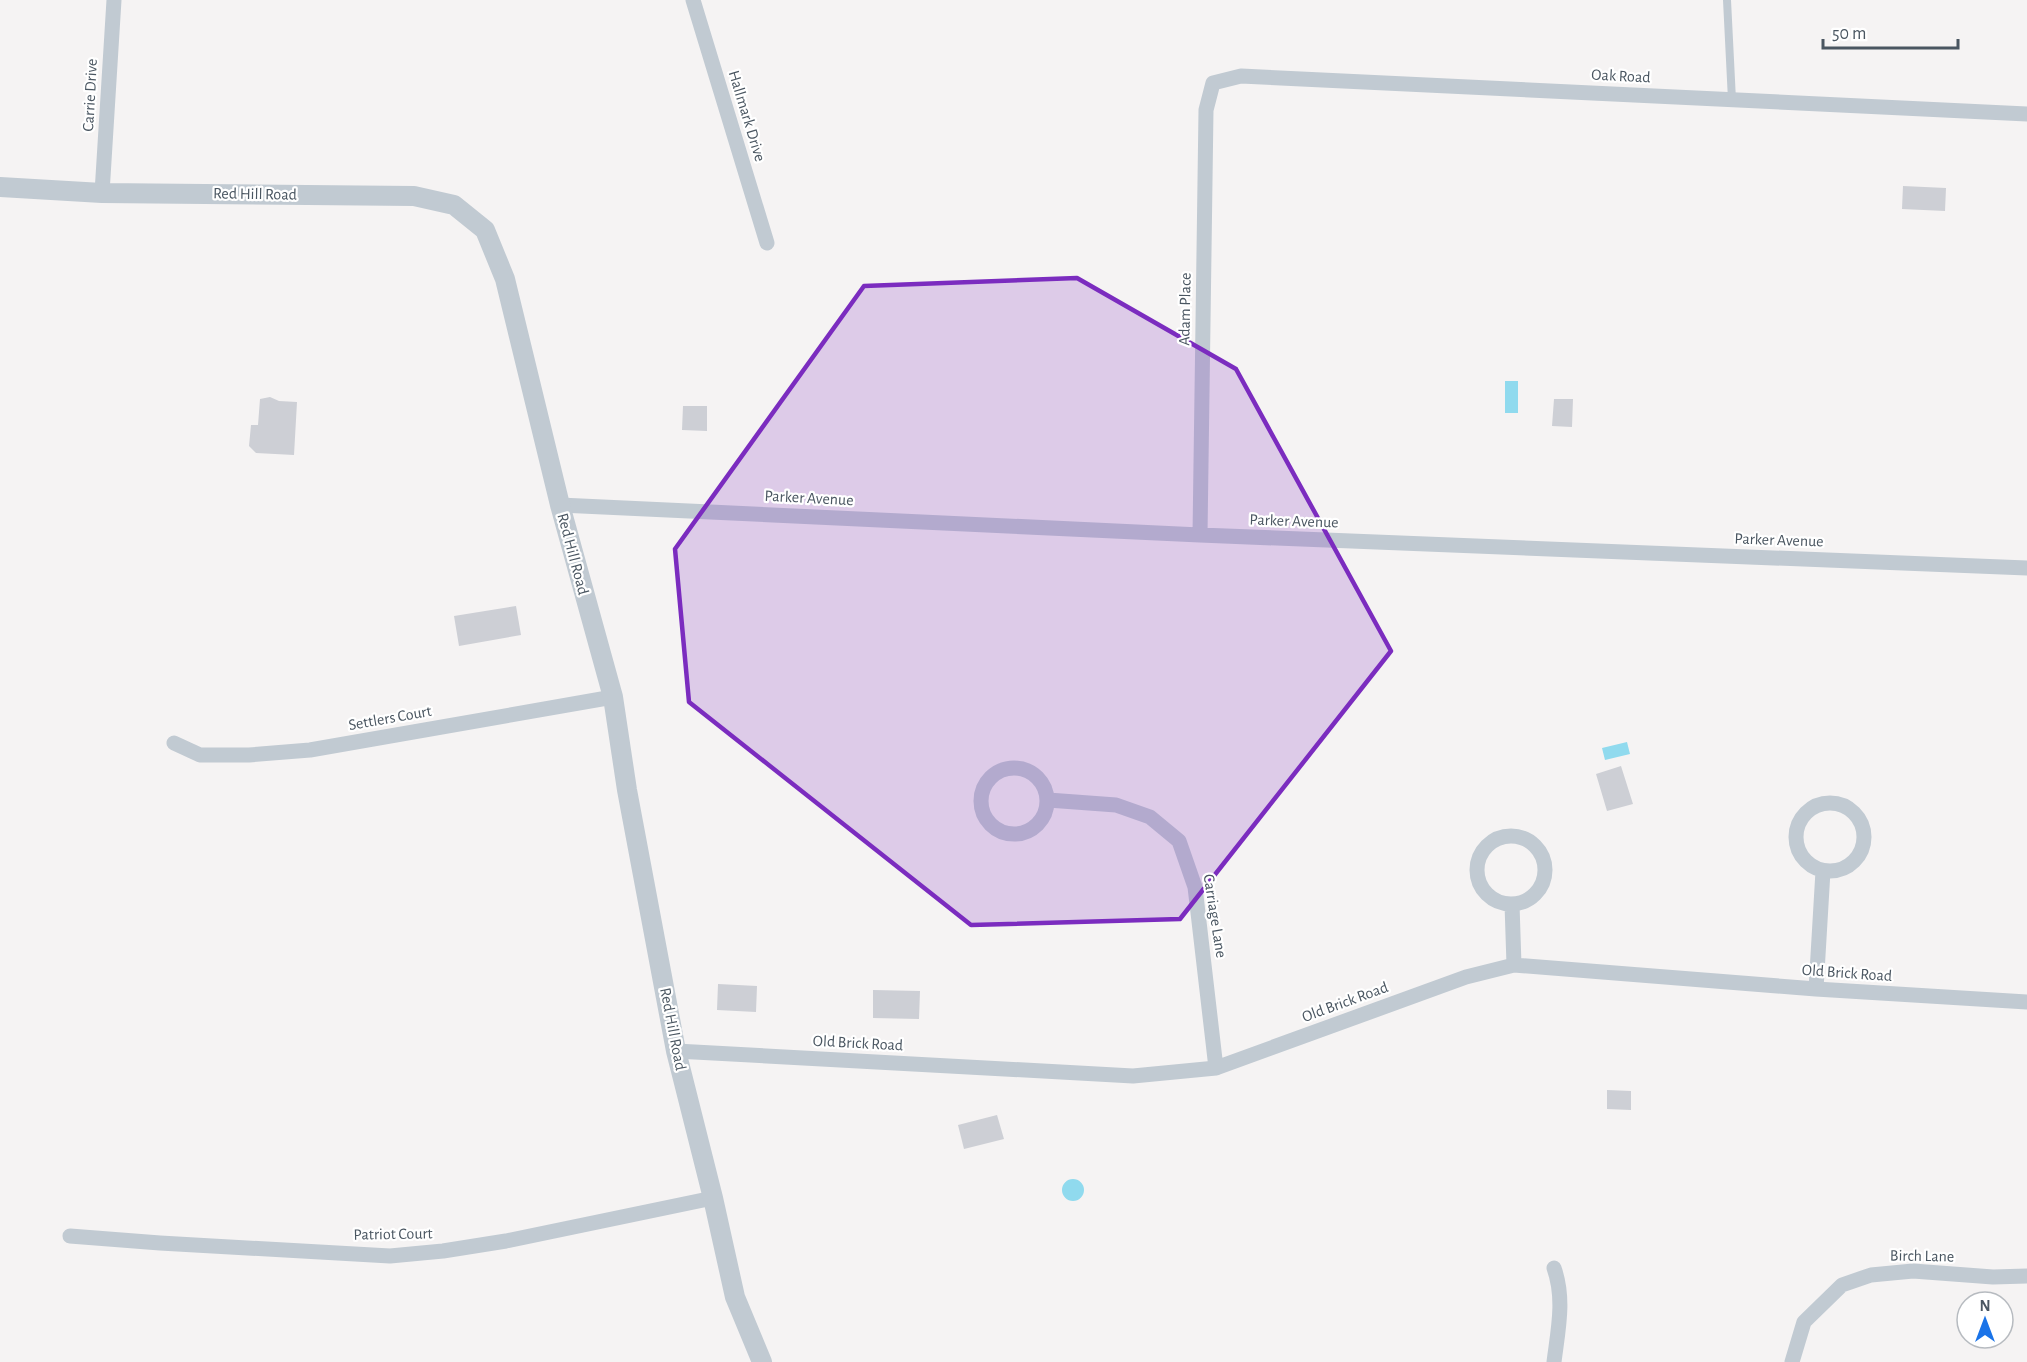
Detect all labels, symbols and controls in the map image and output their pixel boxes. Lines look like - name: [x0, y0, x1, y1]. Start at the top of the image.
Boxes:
- scale bar: [1823, 12, 1958, 50]
- text: 50 m: [1832, 25, 1866, 43]
- street label: Carrie Drive: [80, 58, 100, 132]
- street label: Oak Road: [1591, 66, 1651, 86]
- street label: Hallmark Drive: [726, 69, 768, 163]
- street label: Red Hill Road: [213, 185, 297, 203]
- street label: Adam Place: [1176, 272, 1194, 346]
- street label: Parker Avenue: [764, 488, 854, 508]
- street label: Red Hill Road: [554, 511, 592, 597]
- street label: Parker Avenue: [1249, 511, 1339, 531]
- street label: Parker Avenue: [1734, 530, 1824, 550]
- street label: Settlers Court: [347, 703, 433, 733]
- street label: Carriage Lane: [1200, 873, 1230, 959]
- street label: Old Brick Road: [1801, 962, 1893, 984]
- street label: Old Brick Road: [1300, 979, 1390, 1025]
- street label: Red Hill Road: [657, 986, 689, 1072]
- street label: Old Brick Road: [812, 1033, 904, 1053]
- street label: Patriot Court: [353, 1225, 433, 1243]
- street label: Birch Lane: [1890, 1247, 1954, 1265]
- north arrow: [1955, 1290, 2015, 1350]
- text: N: [1979, 1298, 1991, 1314]

